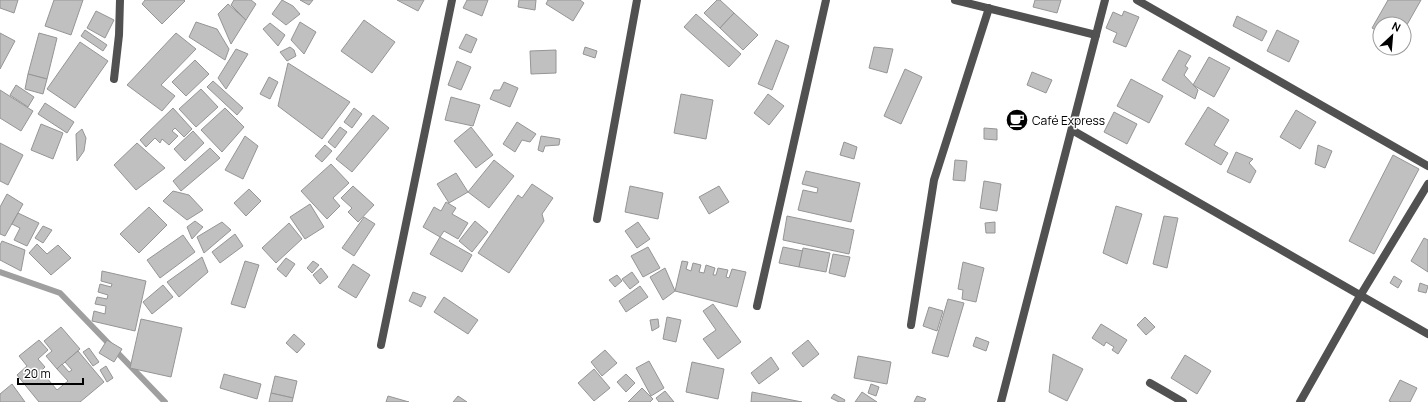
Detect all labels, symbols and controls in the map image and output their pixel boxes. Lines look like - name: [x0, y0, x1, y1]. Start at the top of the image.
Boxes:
- north arrow: [1372, 16, 1412, 56]
- text: N: [1390, 18, 1404, 35]
- cafe icon: Café Express: [1004, 107, 1030, 133]
- place label: Café Express: [1032, 112, 1105, 129]
- scale bar: [18, 360, 83, 386]
- text: 20 m: [24, 365, 51, 382]

